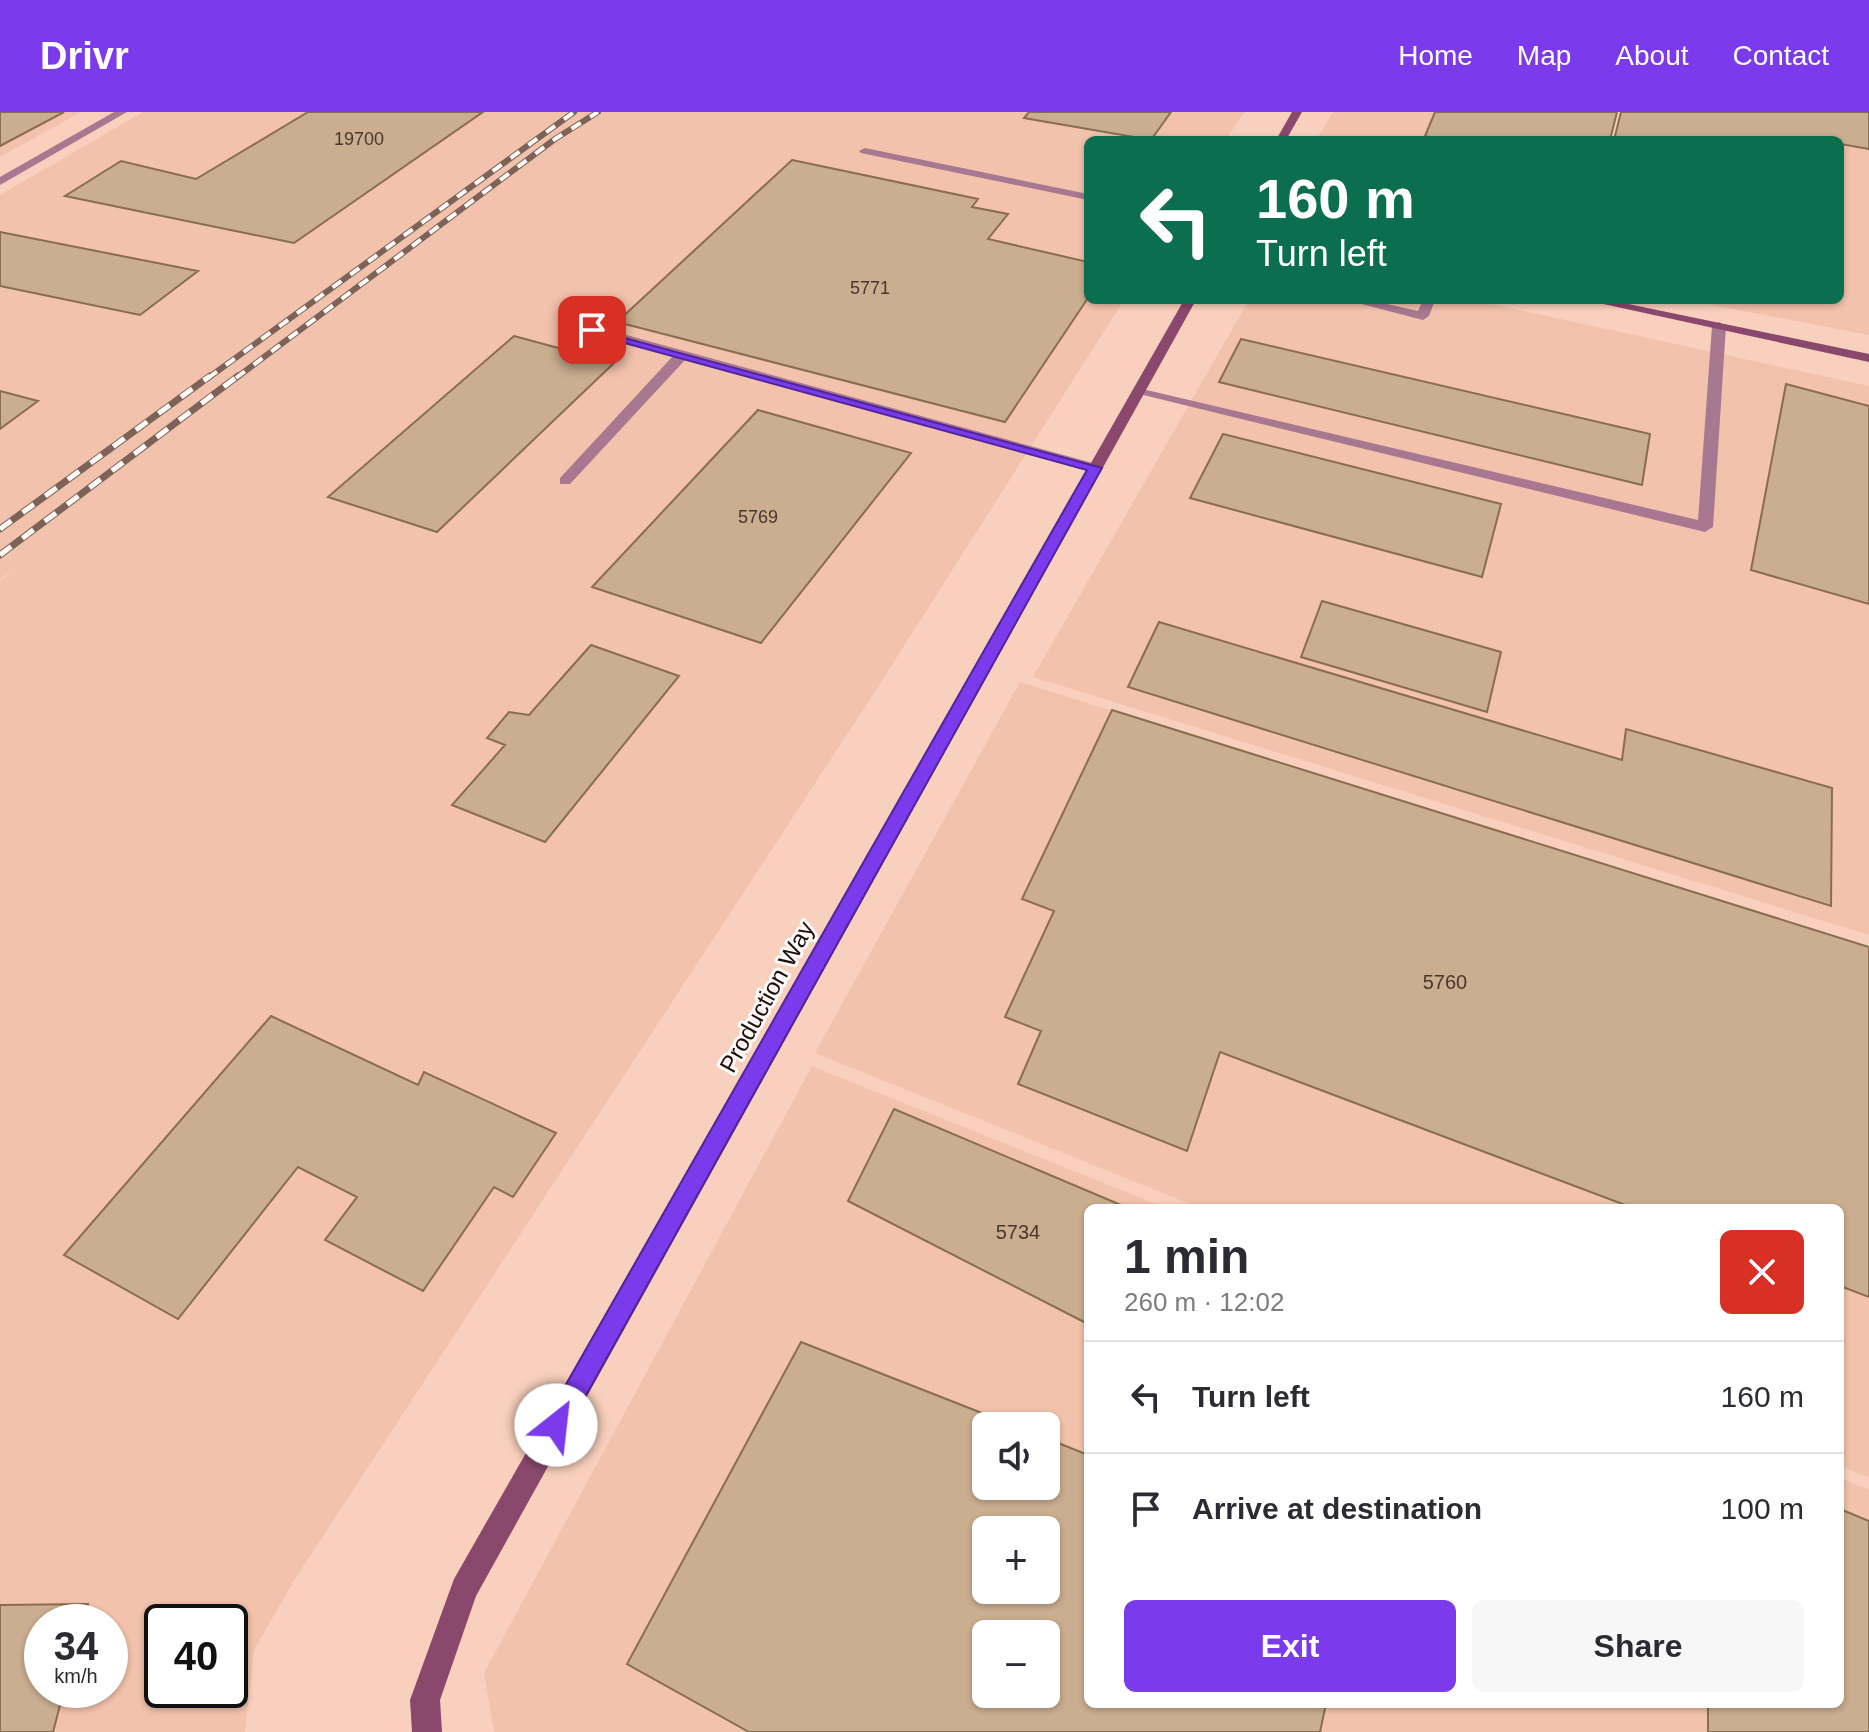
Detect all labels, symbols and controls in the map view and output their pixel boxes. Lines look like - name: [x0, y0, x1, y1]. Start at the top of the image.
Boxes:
- text: Drivr: [40, 35, 129, 77]
- text: Home: [1398, 40, 1473, 71]
- text: Map: [1517, 40, 1571, 71]
- text: About: [1615, 40, 1689, 71]
- text: Contact: [1733, 40, 1829, 71]
- house number: 19700: [334, 129, 384, 149]
- text: 160 m: [1256, 167, 1415, 230]
- icon: left: [1124, 168, 1228, 272]
- text: Turn left: [1256, 233, 1387, 274]
- house number: 5771: [850, 278, 890, 298]
- pin: [558, 296, 626, 364]
- icon: arrive: [570, 308, 614, 352]
- house number: 5769: [738, 507, 778, 527]
- street label: Production Way: [714, 917, 819, 1077]
- house number: 5760: [1423, 971, 1467, 993]
- house number: 5734: [996, 1221, 1040, 1243]
- text: 1 min: [1124, 1230, 1249, 1283]
- button: close: [1720, 1230, 1804, 1314]
- text: 260 m · 12:02: [1124, 1287, 1284, 1317]
- icon: left: [1124, 1375, 1168, 1419]
- text: Turn left: [1192, 1380, 1310, 1413]
- text: 160 m: [1721, 1380, 1804, 1413]
- position arrow: [514, 1383, 598, 1467]
- map controls: [972, 1412, 1060, 1708]
- button: sound: [972, 1412, 1060, 1500]
- icon: arrive: [1124, 1487, 1168, 1531]
- text: Arrive at destination: [1192, 1492, 1482, 1525]
- text: 100 m: [1721, 1492, 1804, 1525]
- button: +: [972, 1516, 1060, 1604]
- button: Exit: [1124, 1600, 1456, 1692]
- button: Share: [1472, 1600, 1804, 1692]
- speed limit sign: 40: [144, 1604, 248, 1708]
- button: −: [972, 1620, 1060, 1708]
- text: 34: [54, 1624, 98, 1668]
- text: km/h: [54, 1665, 98, 1687]

